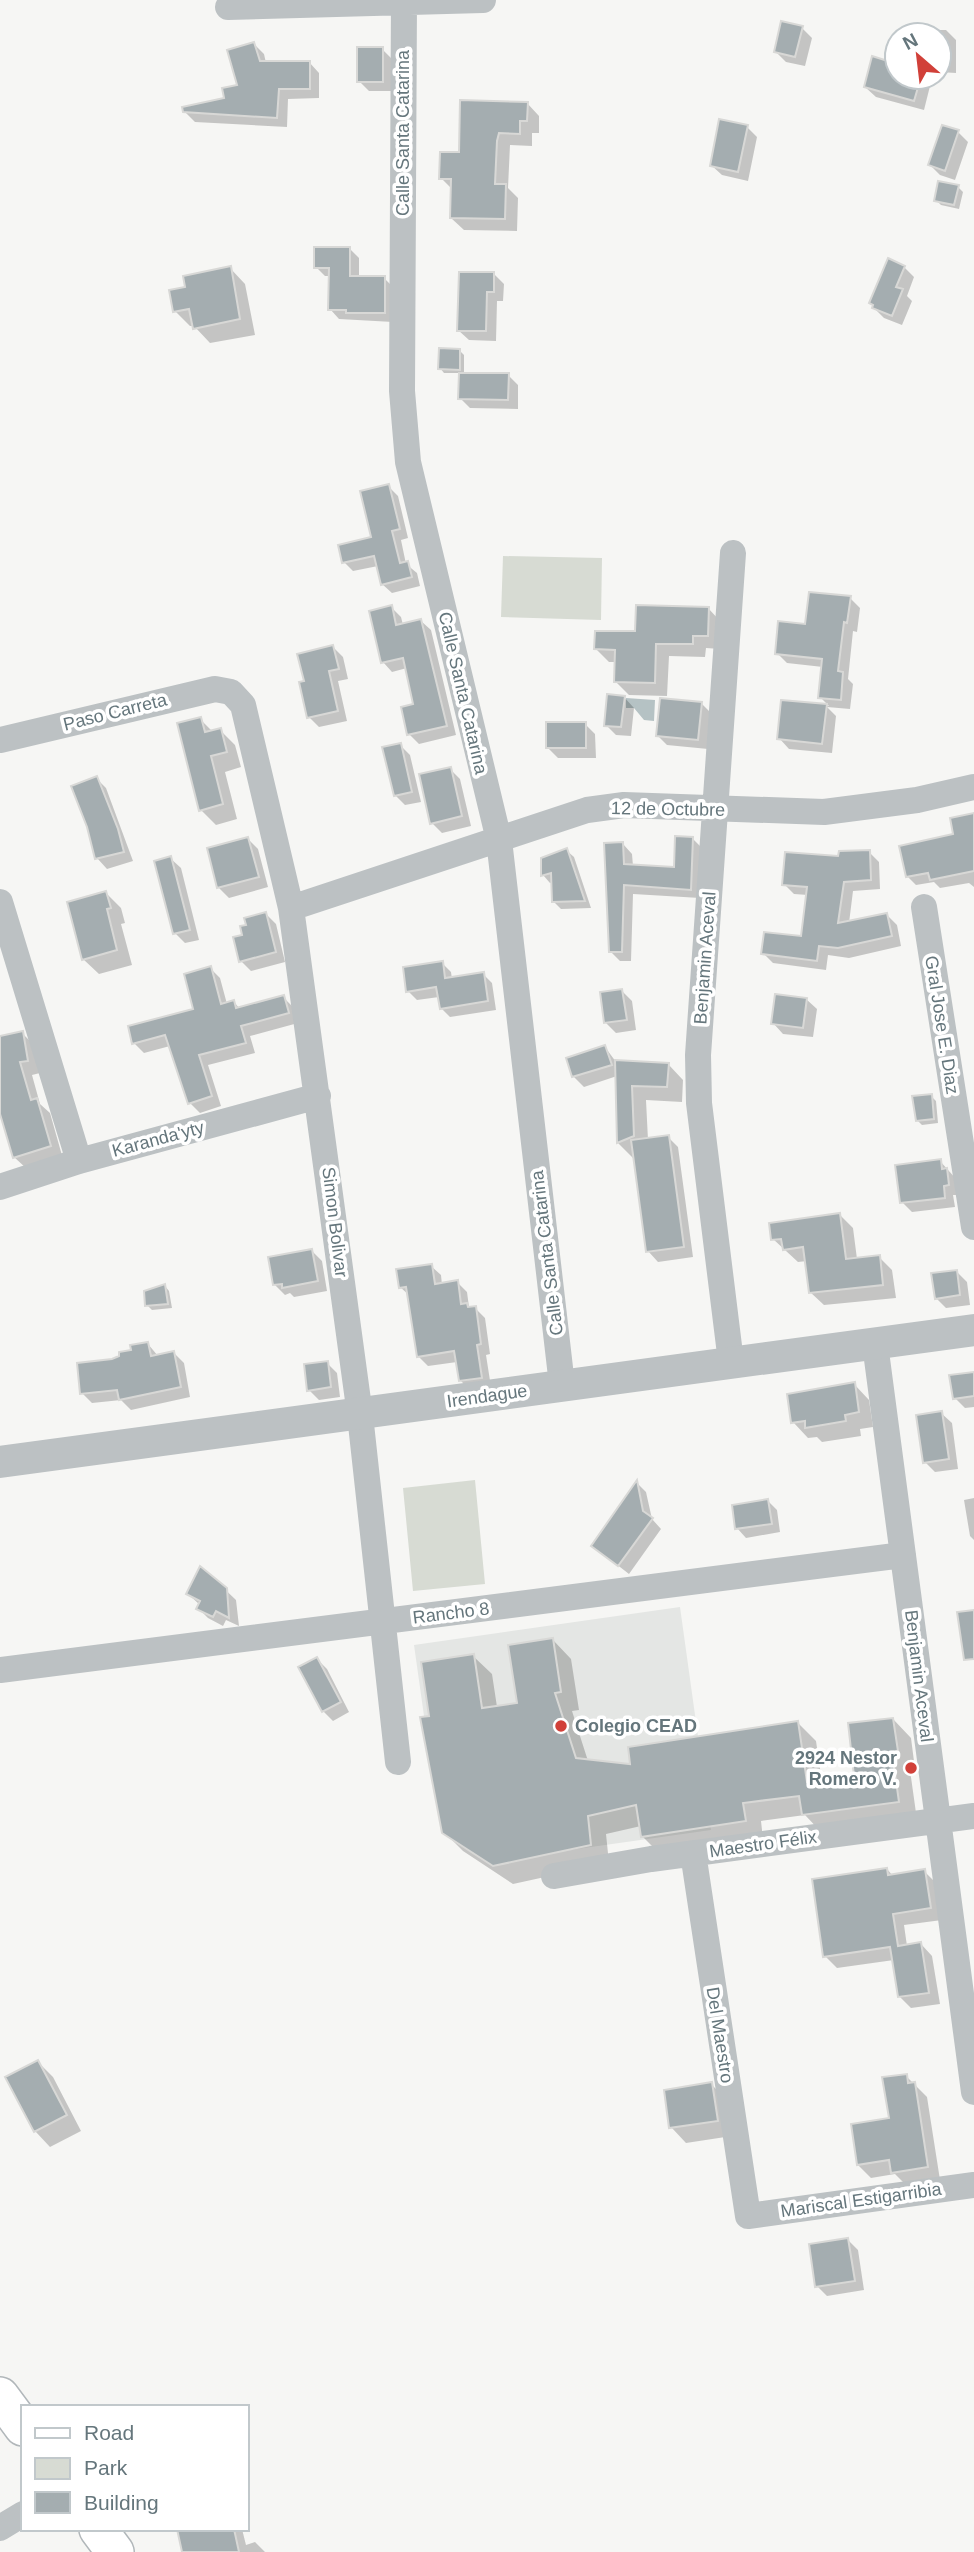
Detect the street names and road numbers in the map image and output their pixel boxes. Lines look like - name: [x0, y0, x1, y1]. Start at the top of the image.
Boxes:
- street label: Calle Santa Catarina: [393, 49, 413, 216]
- street label: Calle Santa Catarina: [435, 610, 492, 777]
- street label: Paso Carreta: [61, 689, 170, 735]
- street label: 12 de Octubre: [611, 798, 725, 820]
- street label: Benjamin Aceval: [690, 891, 720, 1025]
- street label: Gral Jose E. Diaz: [921, 954, 963, 1096]
- street label: Karanda'yty: [110, 1117, 206, 1161]
- street label: Simon Bolivar: [318, 1166, 352, 1278]
- street label: Calle Santa Catarina: [527, 1168, 567, 1337]
- street label: Irendague: [445, 1380, 529, 1412]
- street label: Rancho 8: [412, 1598, 490, 1628]
- street label: Benjamin Aceval: [901, 1609, 937, 1743]
- street label: Maestro Félix: [708, 1827, 818, 1861]
- street label: Del Maestro: [703, 1986, 737, 2084]
- street label: Mariscal Estigarribia: [779, 2179, 944, 2221]

